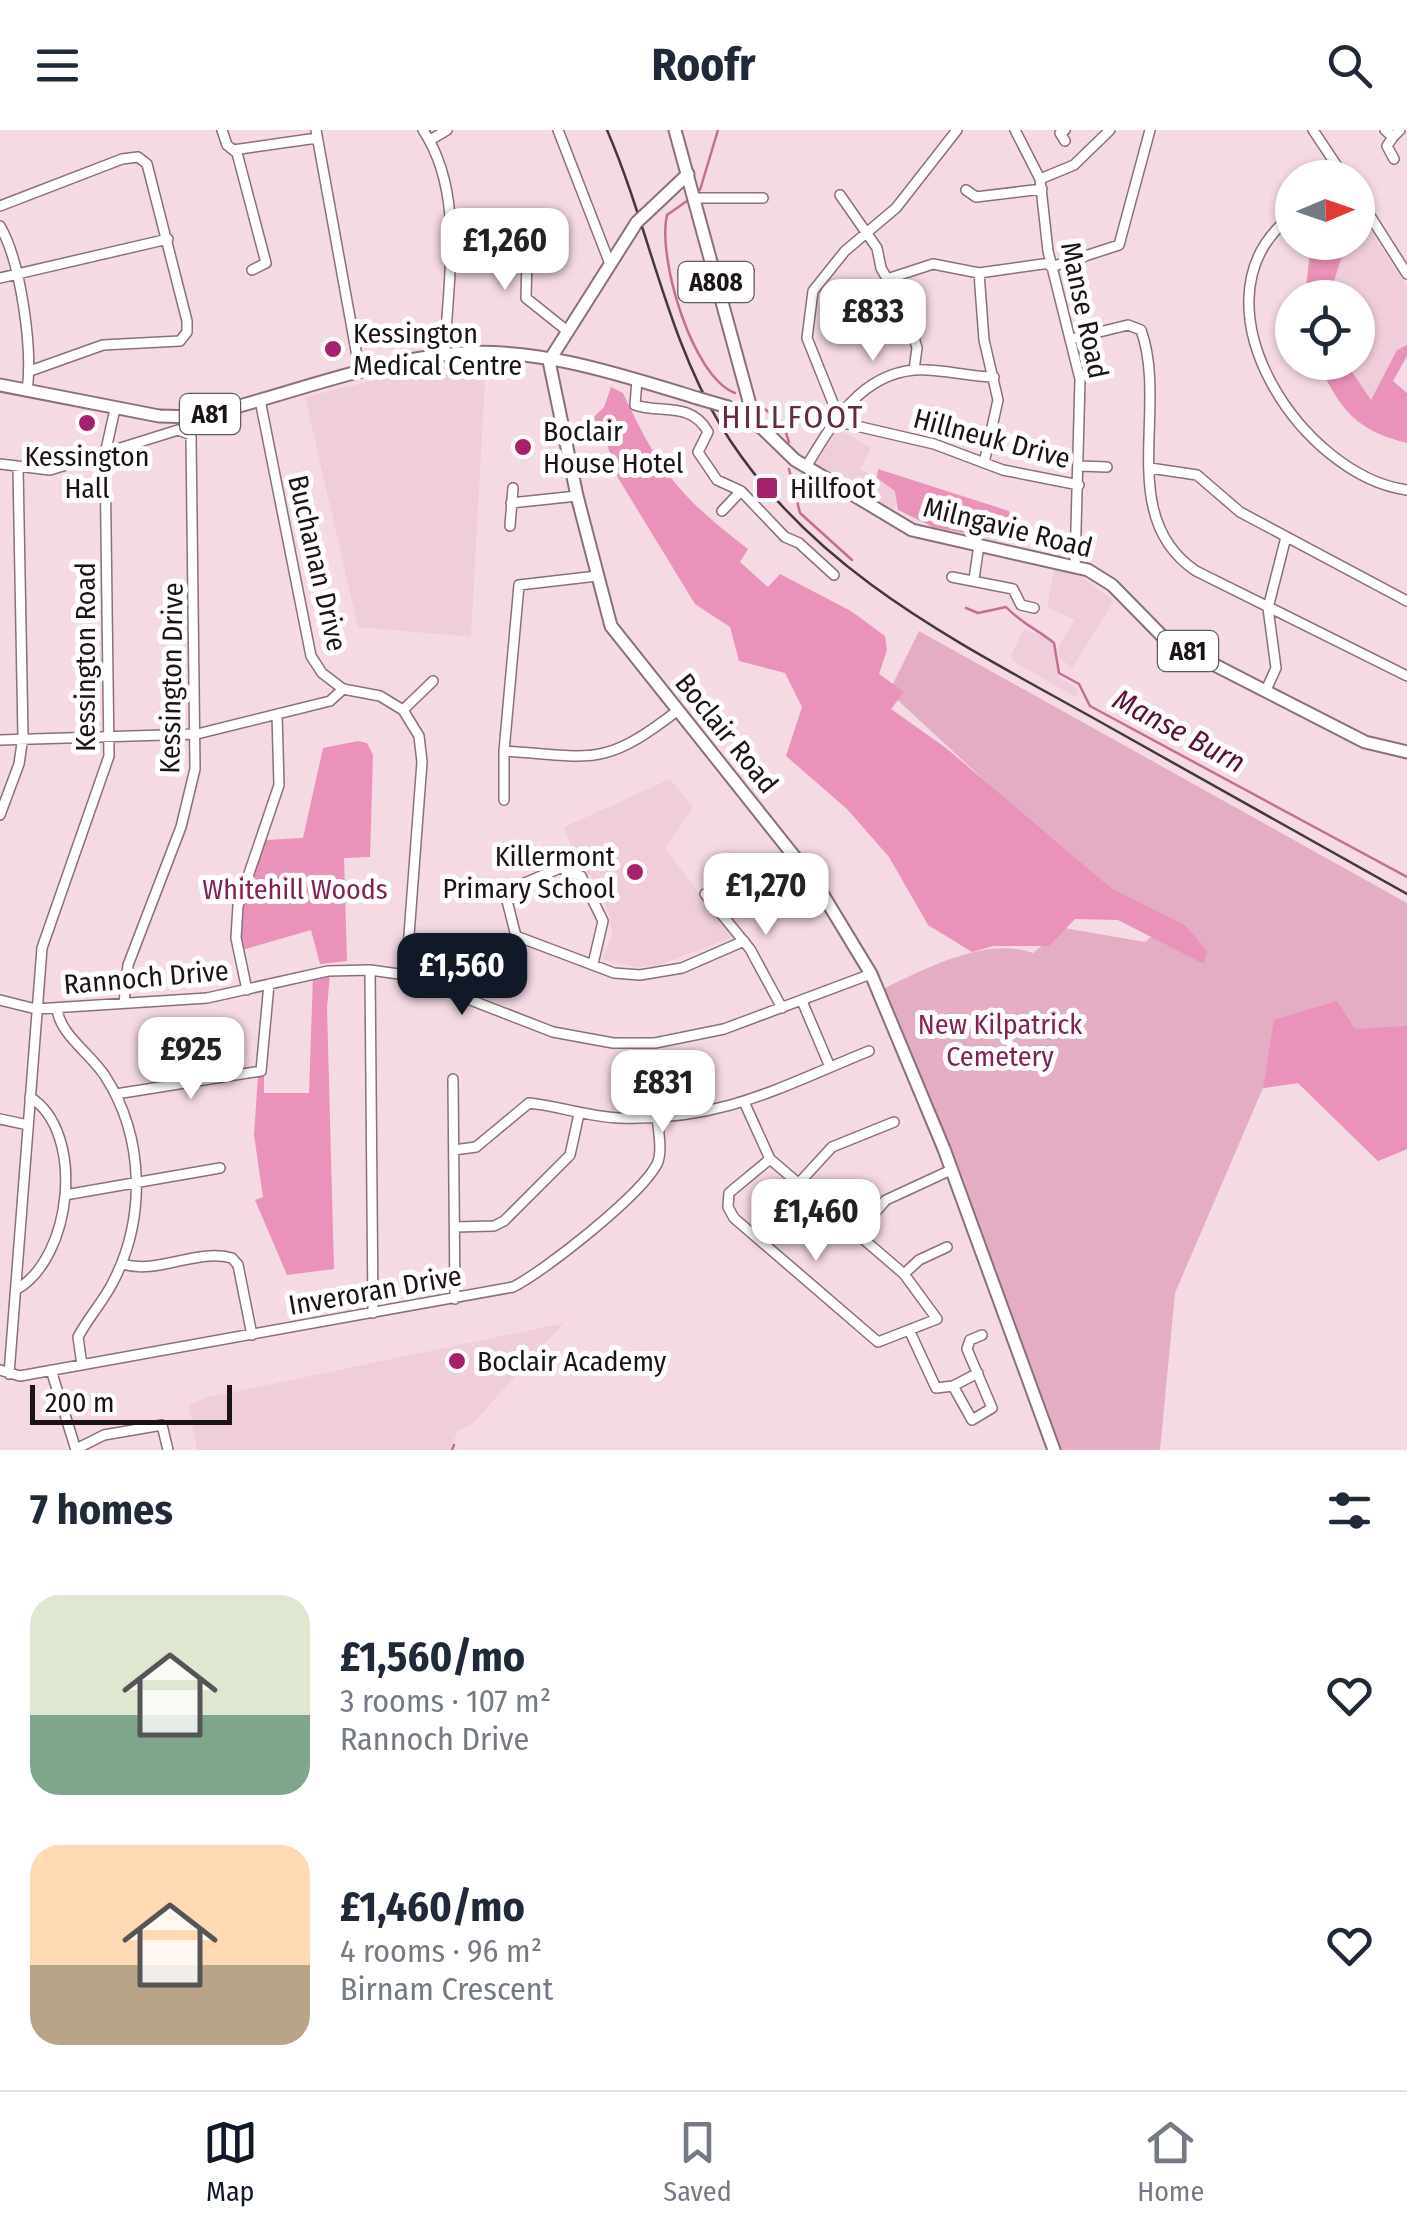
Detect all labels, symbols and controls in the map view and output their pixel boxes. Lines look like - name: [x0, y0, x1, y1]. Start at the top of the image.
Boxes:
- icon: menu: [30, 38, 85, 93]
- text: Roofr: [652, 38, 755, 92]
- icon: search: [1322, 38, 1377, 93]
- north arrow: [1275, 160, 1375, 260]
- map controls: [1275, 160, 1375, 380]
- pin: £1,260: [424, 208, 586, 293]
- text: £1,260: [463, 221, 547, 259]
- street label: Manse Road: [1054, 239, 1115, 381]
- road number: A808: [678, 262, 754, 302]
- pin: £833: [814, 279, 932, 364]
- button: locate: [1275, 280, 1375, 380]
- text: £833: [842, 292, 904, 330]
- place label: Kessington Medical Centre: [353, 317, 522, 382]
- marker: Kessington Medical Centre: [322, 338, 344, 360]
- road number: A81: [180, 394, 240, 434]
- district label: HILLFOOT: [721, 398, 865, 436]
- street label: Hillneuk Drive: [910, 402, 1074, 475]
- marker: Kessington Hall: [76, 412, 98, 434]
- place label: Boclair House Hotel: [543, 415, 683, 480]
- marker: Boclair House Hotel: [512, 436, 534, 458]
- place label: Kessington Hall: [24, 440, 150, 505]
- street label: Buchanan Drive: [281, 472, 354, 654]
- place label: Hillfoot: [790, 472, 877, 505]
- marker: Hillfoot: [754, 475, 780, 501]
- street label: Milngavie Road: [920, 491, 1096, 564]
- street label: Kessington Road: [69, 562, 102, 752]
- street label: Kessington Drive: [153, 582, 190, 774]
- road number: A81: [1158, 631, 1218, 671]
- street label: Boclair Road: [668, 667, 785, 800]
- water label: Manse Burn: [1107, 681, 1251, 781]
- place label: Killermont Primary School: [443, 840, 616, 905]
- pin: £1,270: [685, 853, 847, 938]
- marker: Killermont Primary School: [624, 861, 646, 883]
- text: £1,270: [726, 866, 806, 904]
- park label: Whitehill Woods: [202, 873, 388, 906]
- pin: £1,560: [381, 933, 543, 1018]
- text: £1,560: [419, 946, 505, 984]
- street label: Rannoch Drive: [62, 954, 230, 1001]
- park label: New Kilpatrick Cemetery: [918, 1008, 1083, 1073]
- pin: £925: [132, 1017, 250, 1102]
- text: £925: [160, 1030, 222, 1068]
- pin: £831: [604, 1050, 722, 1135]
- text: £831: [633, 1063, 693, 1101]
- pin: £1,460: [735, 1179, 897, 1264]
- text: £1,460: [773, 1192, 859, 1230]
- street label: Inveroran Drive: [286, 1259, 464, 1322]
- place label: Boclair Academy: [477, 1345, 667, 1378]
- marker: Boclair Academy: [446, 1350, 468, 1372]
- scale bar: [30, 1380, 232, 1424]
- text: 200 m: [45, 1386, 115, 1419]
- icon: filters: [1322, 1483, 1377, 1538]
- text: 7 homes: [30, 1485, 173, 1535]
- text: £1,560/mo: [340, 1632, 525, 1682]
- icon: home: [110, 1635, 230, 1755]
- icon: heart: [1322, 1668, 1377, 1723]
- text: 3 rooms · 107 m²: [340, 1682, 551, 1720]
- text: Rannoch Drive: [340, 1720, 529, 1758]
- text: £1,460/mo: [340, 1882, 525, 1932]
- icon: home: [110, 1885, 230, 2005]
- icon: heart: [1322, 1918, 1377, 1973]
- text: 4 rooms · 96 m²: [340, 1932, 542, 1970]
- text: Birnam Crescent: [340, 1970, 553, 2008]
- tab: Map: [203, 2115, 258, 2208]
- tab: Saved: [663, 2115, 732, 2208]
- tab: Home: [1137, 2115, 1204, 2208]

